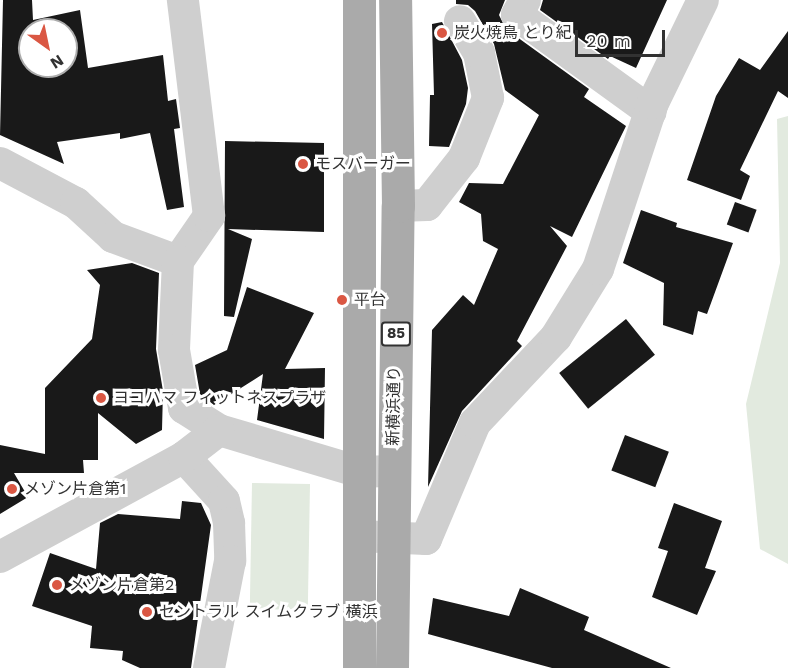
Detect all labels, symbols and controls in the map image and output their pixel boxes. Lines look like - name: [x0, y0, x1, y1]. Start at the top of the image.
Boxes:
- north arrow: [18, 18, 78, 78]
- scale bar: [578, 18, 668, 56]
- place label: 炭火焼鳥 とり紀: [454, 23, 571, 43]
- marker: 炭火焼鳥 とり紀: [435, 26, 449, 40]
- text: 20 m: [586, 30, 631, 51]
- text: N: [47, 51, 67, 73]
- place label: モスバーガー: [315, 154, 411, 174]
- marker: モスバーガー: [296, 157, 310, 171]
- place label: 平台: [354, 290, 386, 310]
- marker: 平台: [335, 293, 349, 307]
- road number: 85: [380, 322, 412, 346]
- street label: 新横浜通り: [384, 366, 404, 446]
- place label: ヨコハマ フィットネスプラザ: [113, 388, 326, 408]
- marker: ヨコハマ フィットネスプラザ: [94, 391, 108, 405]
- place label: メゾン片倉第1: [24, 479, 126, 499]
- marker: メゾン片倉第1: [5, 482, 19, 496]
- place label: メゾン片倉第2: [69, 575, 174, 595]
- marker: メゾン片倉第2: [50, 578, 64, 592]
- place label: セントラル スイムクラブ 横浜: [159, 602, 378, 622]
- marker: セントラル スイムクラブ 横浜: [140, 605, 154, 619]

